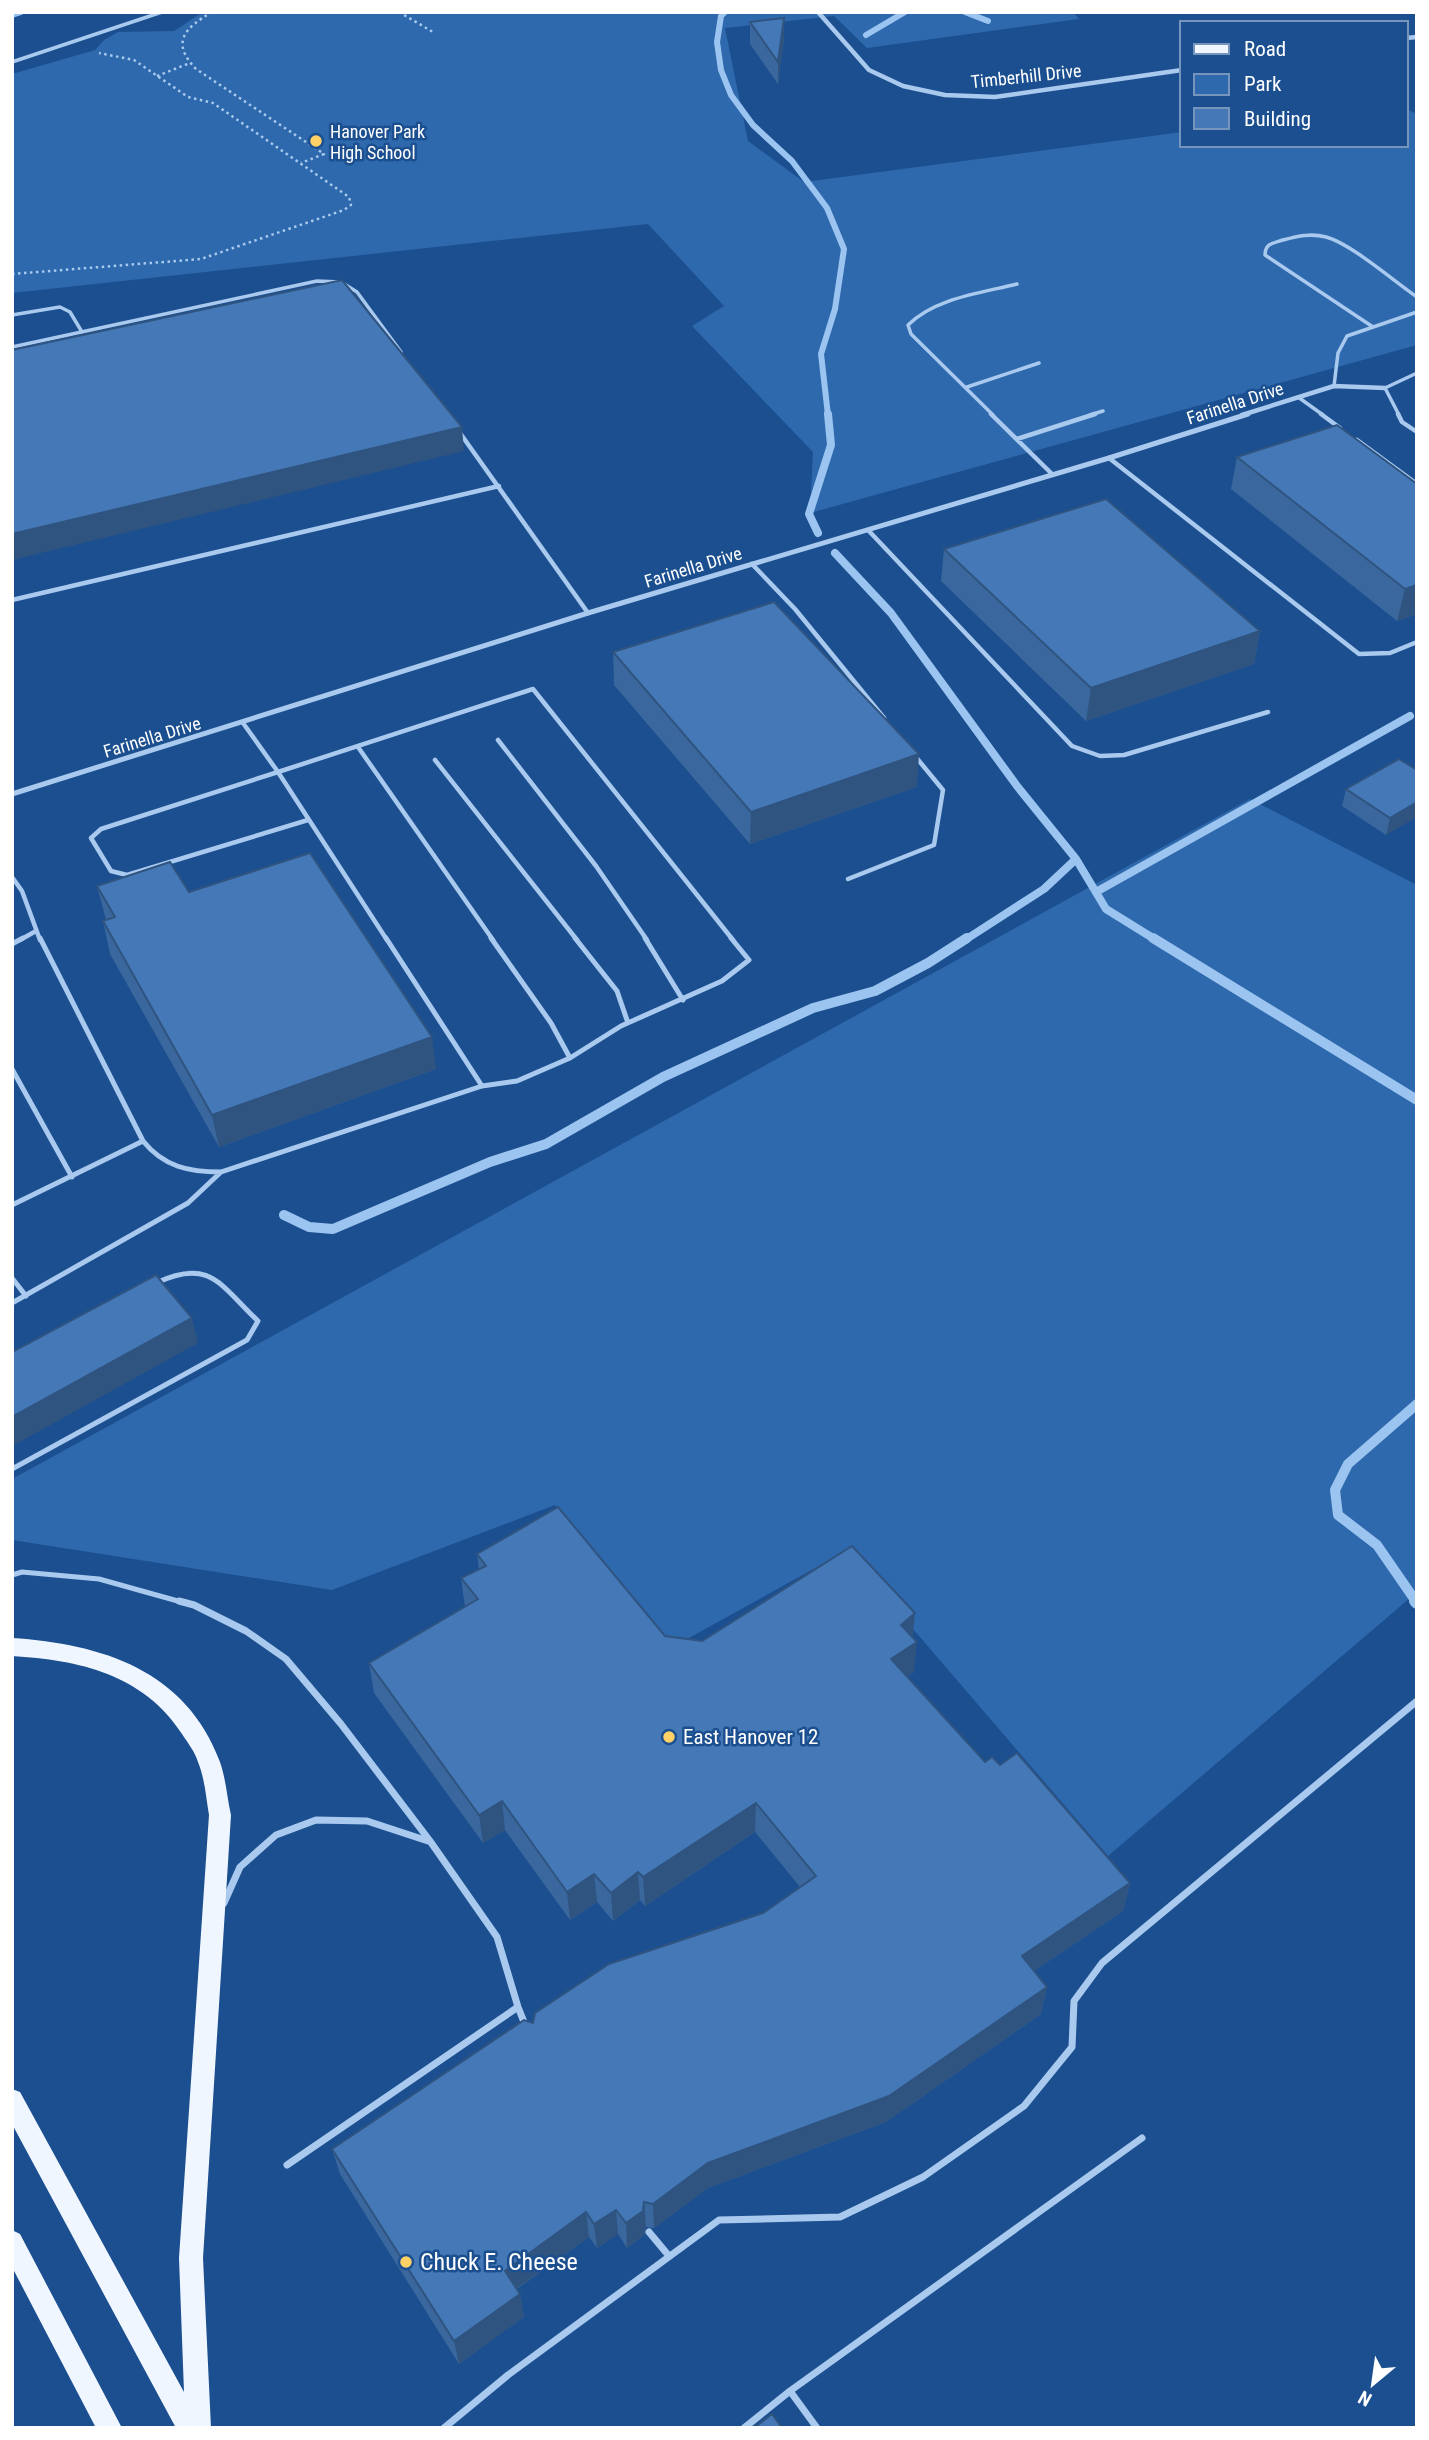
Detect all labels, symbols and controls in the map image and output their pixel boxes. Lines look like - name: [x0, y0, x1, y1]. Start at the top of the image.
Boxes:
- legend: [1180, 21, 1408, 147]
- text: Road: [1244, 37, 1286, 61]
- street label: Timberhill Drive: [970, 60, 1082, 92]
- text: Park: [1244, 72, 1282, 96]
- text: Building: [1244, 107, 1311, 131]
- place label: Hanover Park High School: [330, 121, 425, 163]
- marker: Hanover Park High School: [308, 133, 324, 149]
- street label: Farinella Drive: [1184, 377, 1286, 429]
- street label: Farinella Drive: [642, 542, 744, 592]
- street label: Farinella Drive: [101, 712, 203, 762]
- place label: East Hanover 12: [683, 1725, 818, 1749]
- marker: East Hanover 12: [661, 1729, 677, 1745]
- place label: Chuck E. Cheese: [420, 2248, 578, 2276]
- marker: Chuck E. Cheese: [398, 2254, 414, 2270]
- north arrow: [1338, 2349, 1408, 2419]
- text: N: [1354, 2386, 1376, 2411]

